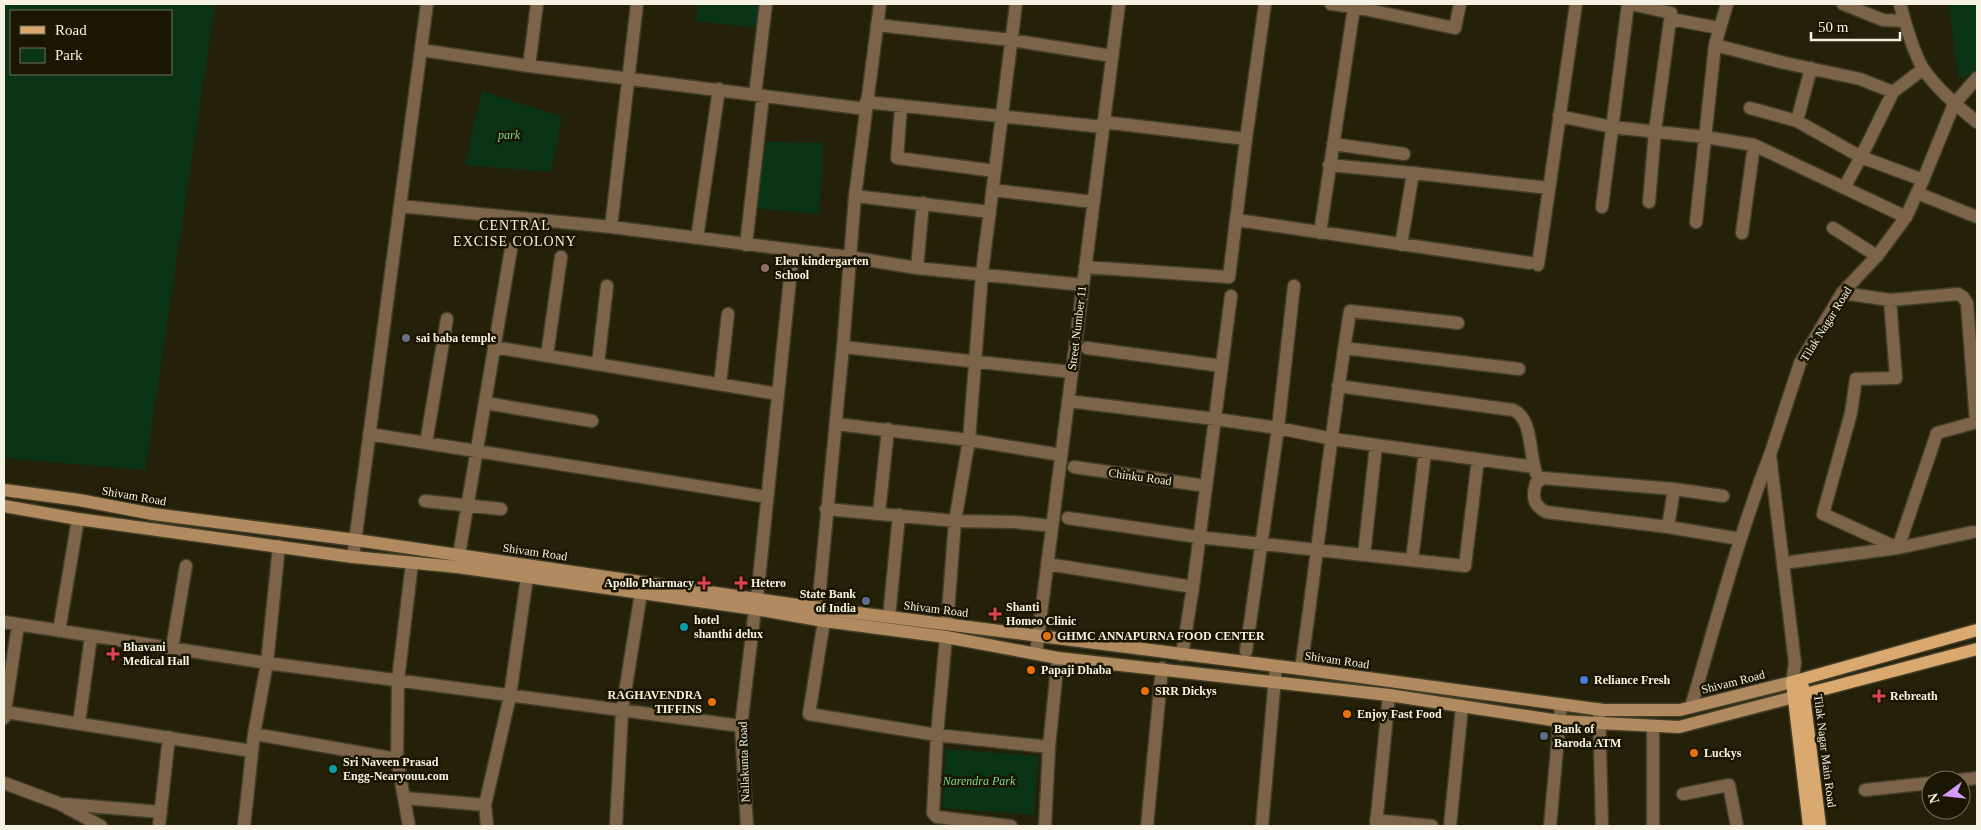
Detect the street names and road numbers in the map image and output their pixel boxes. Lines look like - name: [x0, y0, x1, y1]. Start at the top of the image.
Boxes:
- street label: Tilak Nagar Road: [1797, 284, 1855, 364]
- street label: Street Number 11: [1065, 285, 1089, 371]
- street label: Chinku Road: [1107, 466, 1173, 488]
- street label: Shivam Road: [101, 483, 167, 509]
- street label: Shivam Road: [502, 541, 568, 563]
- street label: Shivam Road: [903, 598, 969, 620]
- street label: Shivam Road: [1304, 649, 1370, 671]
- street label: Shivam Road: [1700, 667, 1766, 697]
- street label: Tilak Nagar Main Road: [1811, 694, 1839, 808]
- street label: Nallakunta Road: [736, 721, 752, 803]

